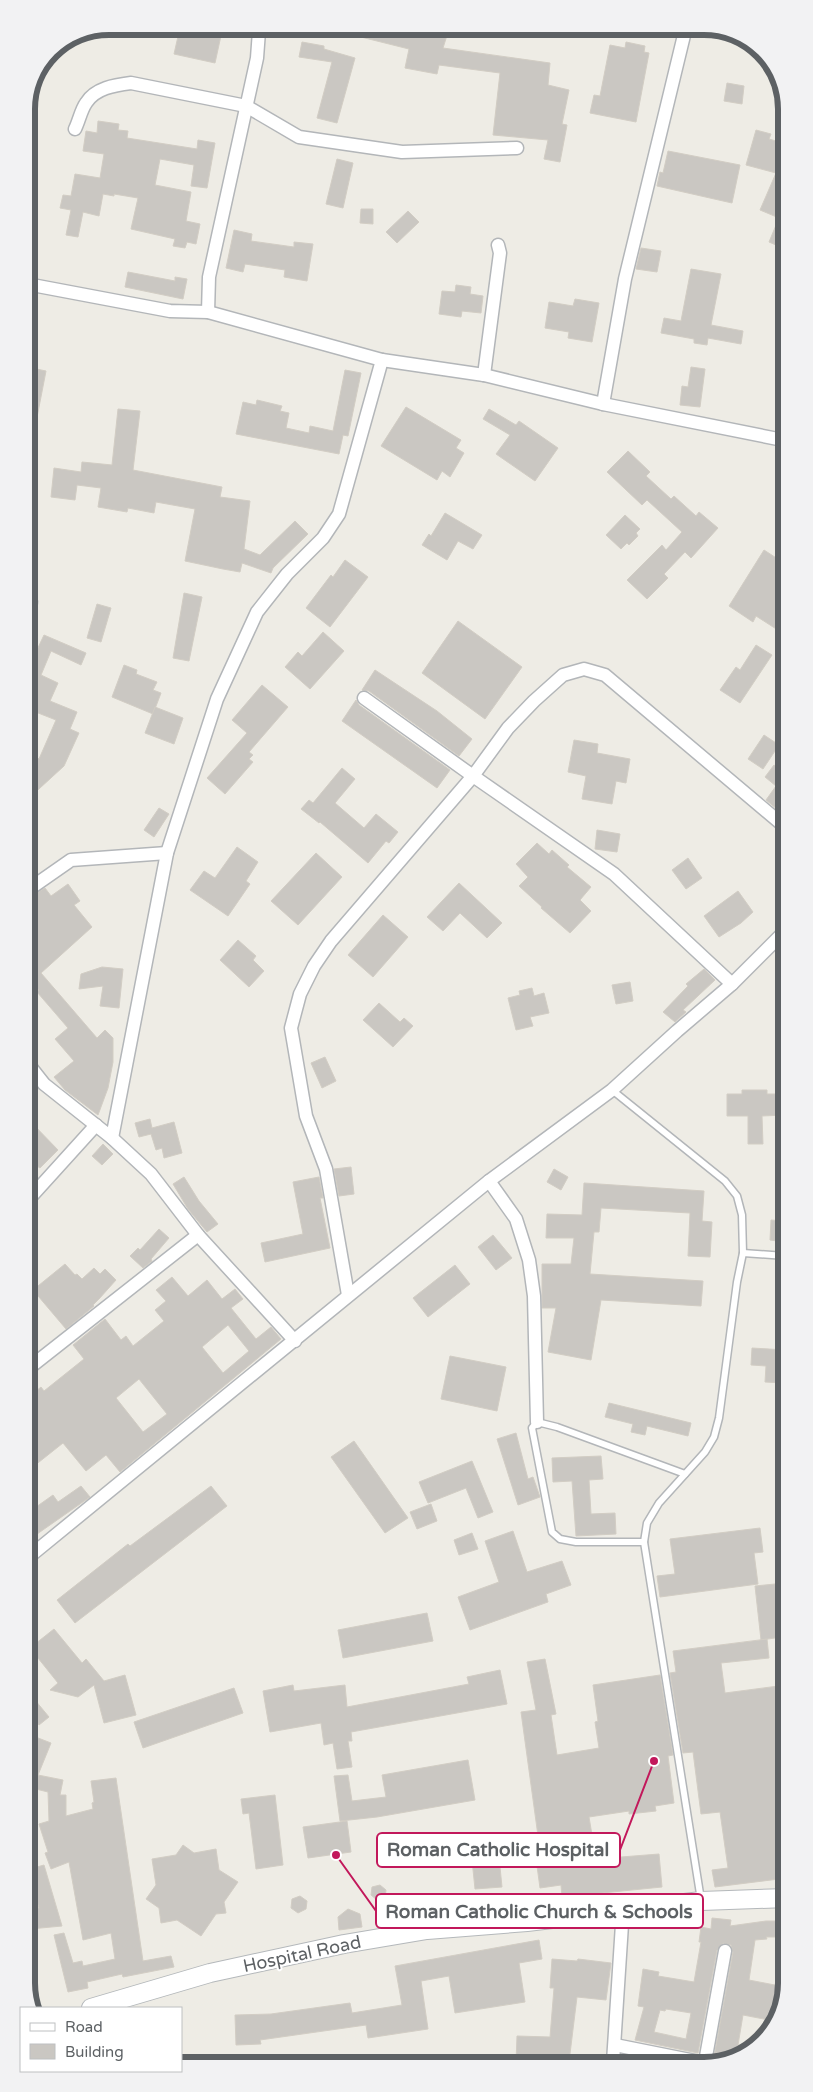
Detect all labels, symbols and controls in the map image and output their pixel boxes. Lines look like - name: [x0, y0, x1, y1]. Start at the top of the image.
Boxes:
- callout: Roman Catholic Hospital: [377, 1833, 620, 1867]
- text: Roman Catholic Hospital: [387, 1839, 609, 1862]
- callout: Roman Catholic Church & Schools: [376, 1894, 703, 1928]
- text: Roman Catholic Church & Schools: [385, 1901, 693, 1923]
- street label: Hospital Road: [241, 1931, 363, 1977]
- legend: [20, 2007, 182, 2072]
- text: Road: [65, 2018, 103, 2036]
- text: Building: [65, 2043, 124, 2061]

